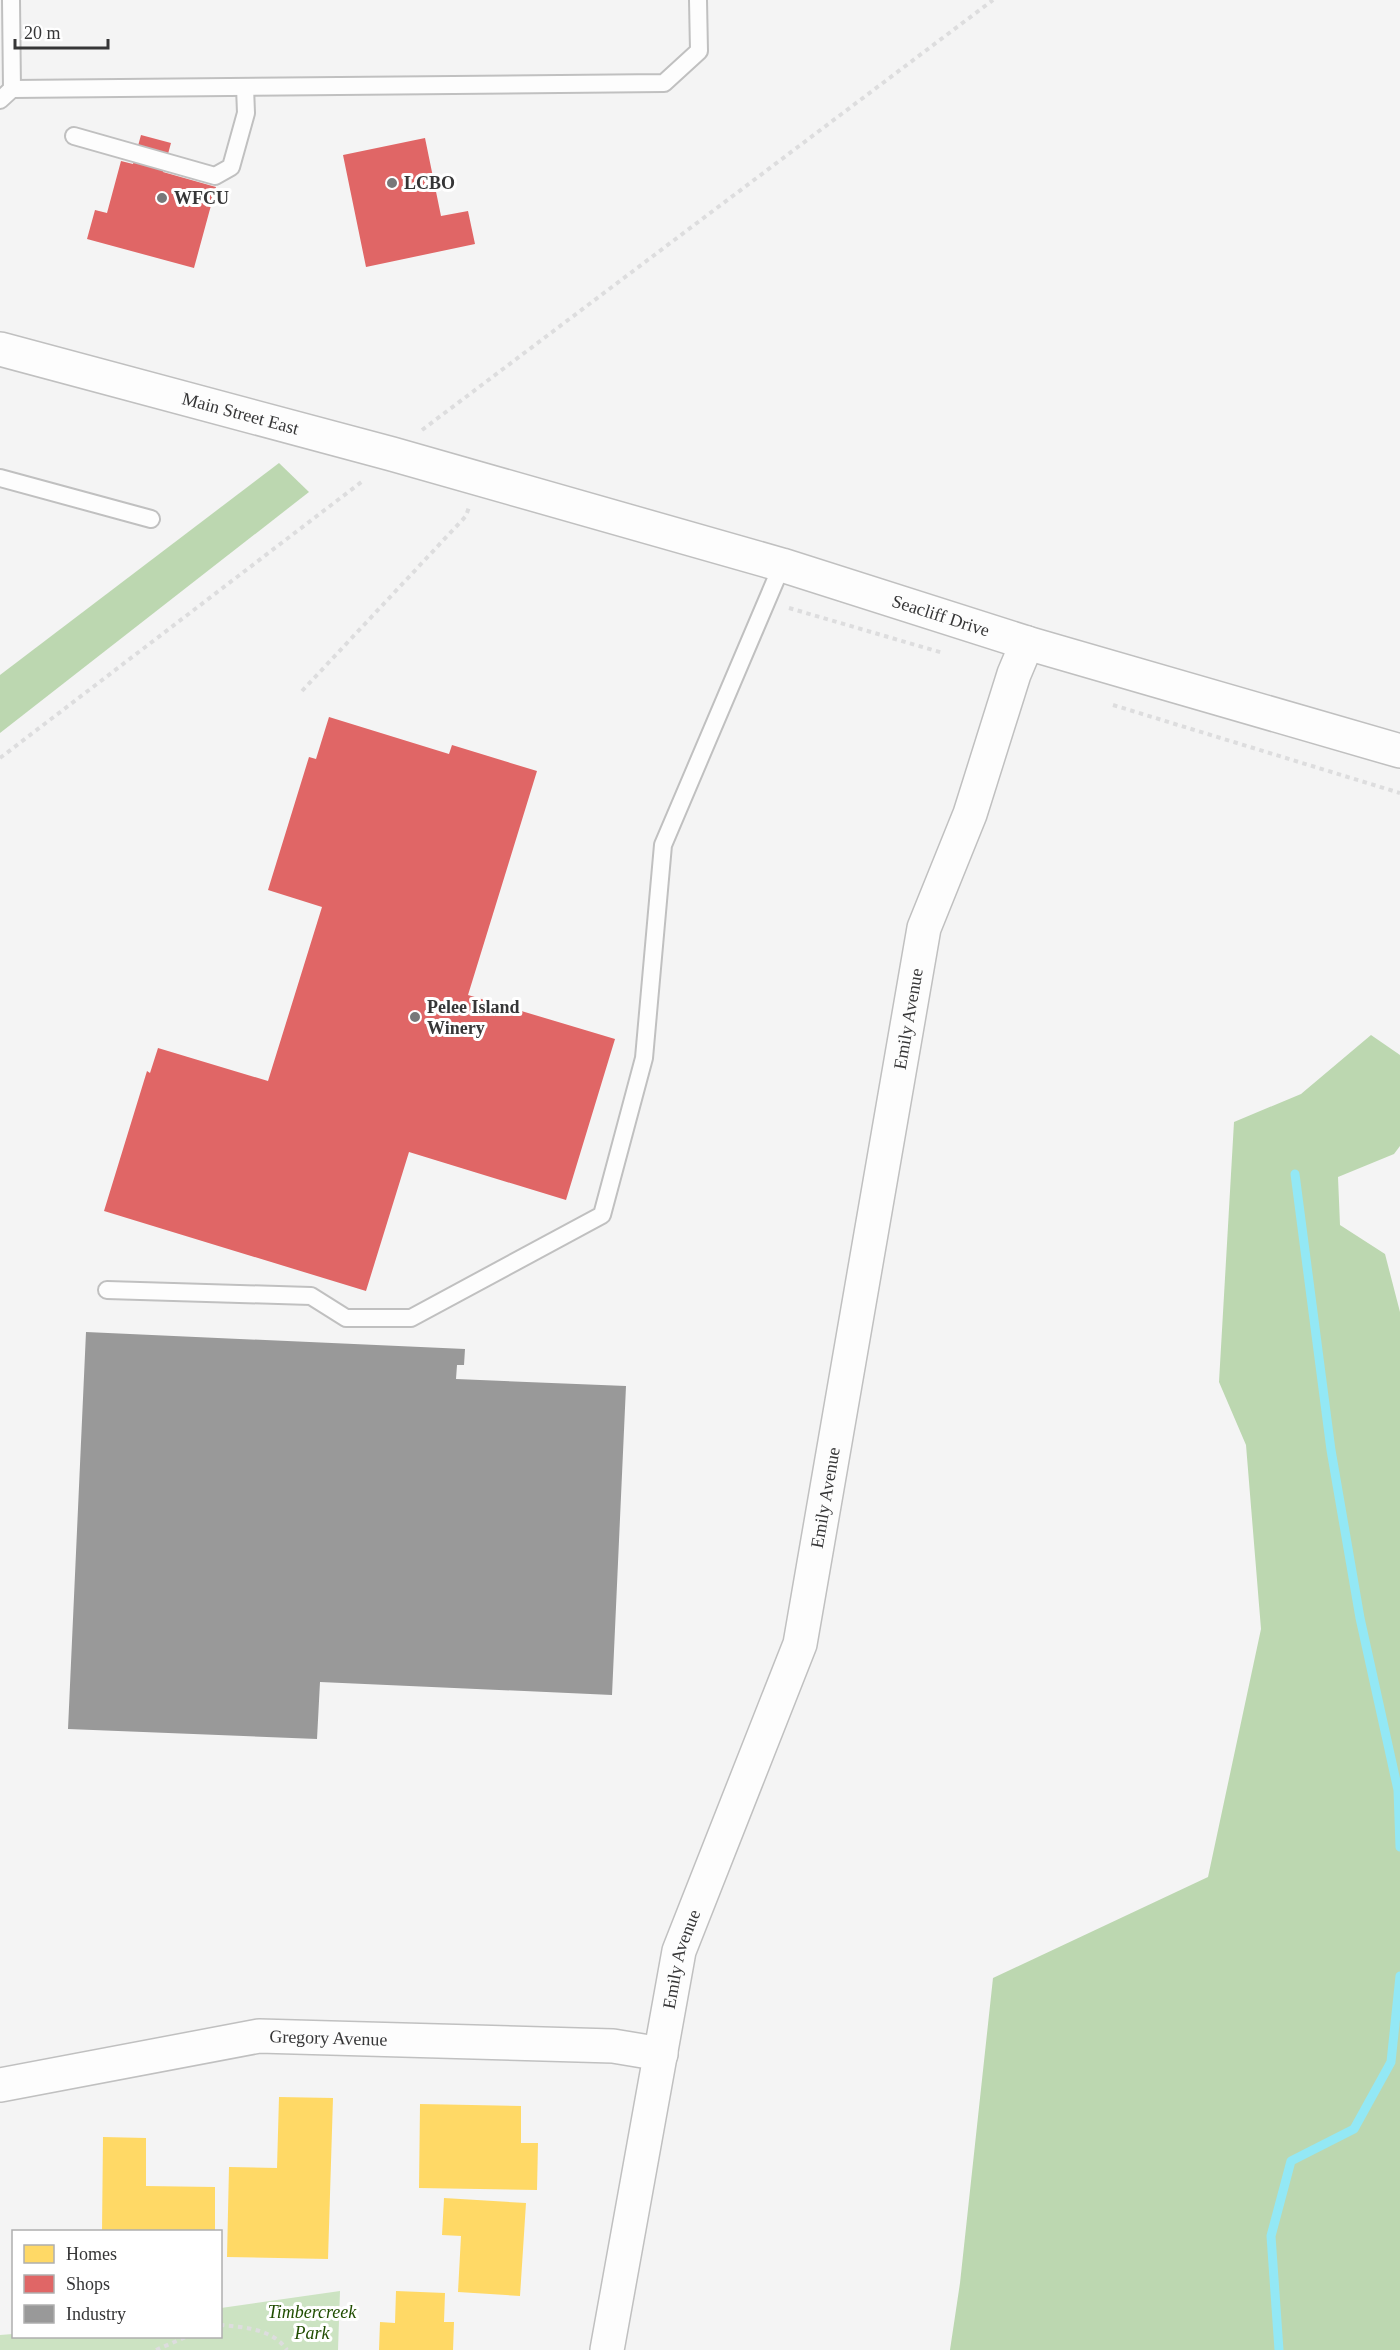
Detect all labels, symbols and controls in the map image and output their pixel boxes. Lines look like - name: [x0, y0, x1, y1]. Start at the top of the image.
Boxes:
- scale bar: [15, 12, 108, 50]
- text: 20 m: [24, 23, 61, 43]
- place label: LCBO: [404, 173, 455, 193]
- marker: LCBO: [385, 176, 399, 190]
- place label: WFCU: [174, 188, 229, 208]
- marker: WFCU: [155, 191, 169, 205]
- street label: Main Street East: [180, 388, 301, 439]
- street label: Seacliff Drive: [890, 591, 992, 640]
- street label: Emily Avenue: [890, 967, 927, 1071]
- place label: Pelee Island Winery: [427, 997, 520, 1038]
- marker: Pelee Island Winery: [408, 1010, 422, 1024]
- street label: Emily Avenue: [807, 1446, 844, 1550]
- street label: Emily Avenue: [659, 1907, 704, 2010]
- street label: Gregory Avenue: [269, 2026, 388, 2050]
- legend: [12, 2230, 222, 2338]
- text: Homes: [66, 2244, 117, 2264]
- text: Shops: [66, 2274, 110, 2294]
- park label: Timbercreek Park: [268, 2302, 357, 2343]
- text: Industry: [66, 2304, 126, 2324]

